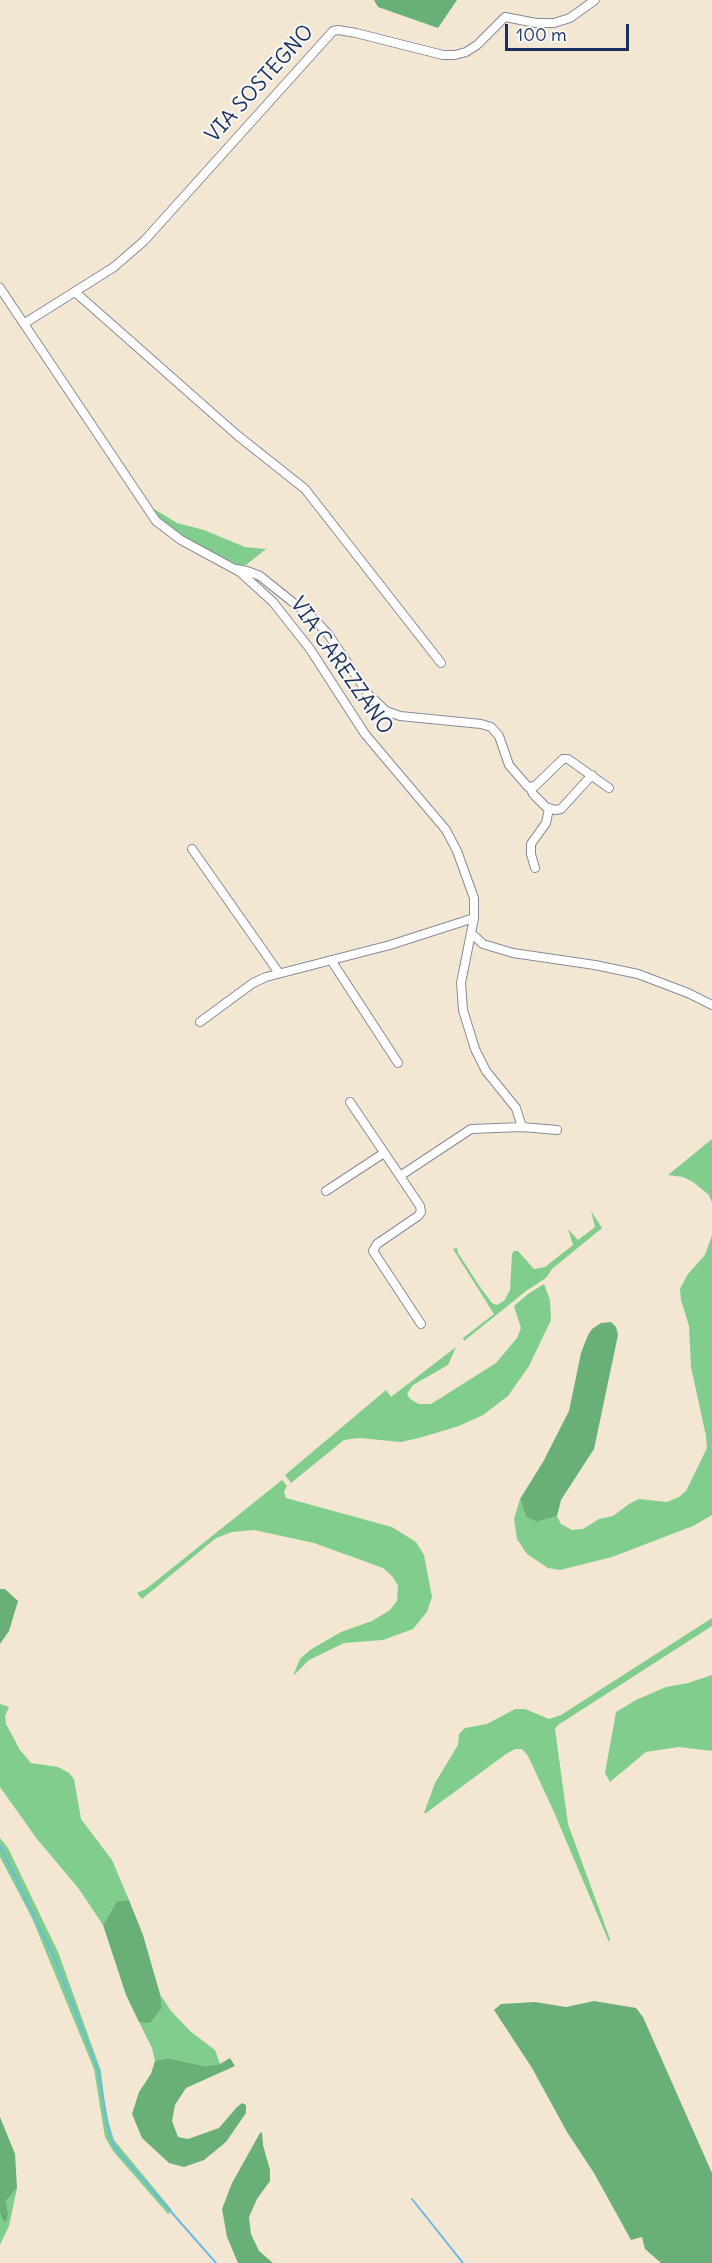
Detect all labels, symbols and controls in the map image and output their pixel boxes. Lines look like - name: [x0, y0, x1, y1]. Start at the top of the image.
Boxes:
- scale bar: [508, 12, 632, 50]
- street label: VIA SOSTEGNO: [201, 20, 319, 148]
- text: 100 m: [516, 23, 567, 46]
- street label: VIA CAREZZANO: [284, 592, 398, 740]

